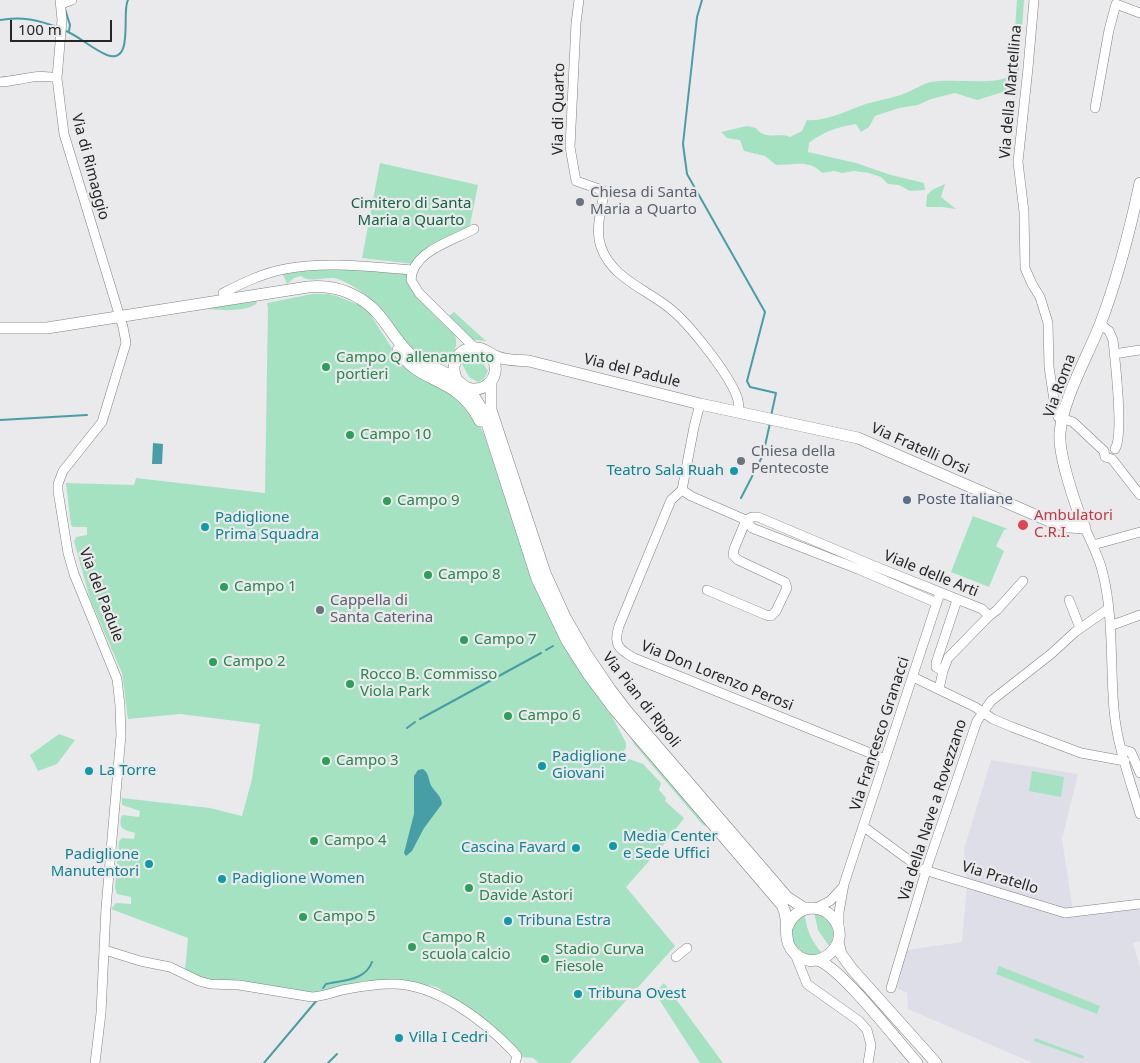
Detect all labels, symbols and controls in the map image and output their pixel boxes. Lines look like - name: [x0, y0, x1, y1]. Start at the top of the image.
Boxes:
- scale bar: [12, 10, 115, 42]
- text: 100 m: [18, 19, 62, 39]
- street label: Via della Martellina: [996, 24, 1026, 160]
- street label: Via di Quarto: [549, 63, 569, 155]
- street label: Via di Rimaggio: [67, 112, 113, 222]
- place label: Chiesa di Santa Maria a Quarto: [590, 184, 697, 219]
- park label: Cimitero di Santa Maria a Quarto: [351, 195, 471, 230]
- marker: Chiesa di Santa Maria a Quarto: [574, 196, 586, 208]
- place label: Campo Q allenamento portieri: [336, 349, 494, 384]
- street label: Via del Padule: [582, 350, 682, 392]
- street label: Via Roma: [1040, 352, 1080, 420]
- marker: Campo Q allenamento portieri: [320, 361, 332, 373]
- street label: Via Fratelli Orsi: [868, 419, 972, 479]
- place label: Campo 10: [360, 426, 431, 444]
- marker: Campo 10: [344, 429, 356, 441]
- place label: Chiesa della Pentecoste: [751, 443, 835, 478]
- marker: Chiesa della Pentecoste: [735, 455, 747, 467]
- place label: Teatro Sala Ruah: [606, 462, 724, 480]
- marker: Teatro Sala Ruah: [728, 465, 740, 477]
- place label: Poste Italiane: [917, 491, 1013, 509]
- place label: Campo 9: [397, 492, 460, 510]
- marker: Poste Italiane: [901, 494, 913, 506]
- marker: Campo 9: [381, 495, 393, 507]
- place label: Ambulatori C.R.I.: [1034, 507, 1113, 542]
- place label: Padiglione Prima Squadra: [215, 509, 319, 544]
- marker: Ambulatori C.R.I.: [1016, 518, 1030, 532]
- marker: Padiglione Prima Squadra: [199, 521, 211, 533]
- street label: Via del Padule: [75, 546, 127, 644]
- street label: Viale delle Arti: [881, 547, 981, 601]
- place label: Campo 8: [438, 566, 501, 584]
- marker: Campo 8: [422, 569, 434, 581]
- place label: Campo 1: [234, 578, 297, 596]
- marker: Campo 1: [218, 581, 230, 593]
- place label: Cappella di Santa Caterina: [330, 592, 433, 627]
- marker: Cappella di Santa Caterina: [314, 604, 326, 616]
- place label: Campo 7: [474, 631, 537, 649]
- marker: Campo 7: [458, 634, 470, 646]
- street label: Via Don Lorenzo Perosi: [638, 637, 796, 715]
- street label: Via Pian di Ripoli: [598, 649, 684, 751]
- place label: Campo 2: [223, 653, 286, 671]
- street label: Via Francesco Granacci: [847, 655, 913, 813]
- marker: Campo 2: [207, 656, 219, 668]
- place label: Rocco B. Commisso Viola Park: [360, 666, 497, 701]
- marker: Rocco B. Commisso Viola Park: [344, 678, 356, 690]
- place label: Campo 6: [518, 707, 581, 725]
- marker: Campo 6: [502, 710, 514, 722]
- street label: Via della Nave a Rovezzano: [895, 717, 971, 903]
- place label: Padiglione Giovani: [552, 748, 626, 783]
- place label: Campo 3: [336, 752, 399, 770]
- marker: Campo 3: [320, 755, 332, 767]
- marker: Padiglione Giovani: [536, 760, 548, 772]
- place label: La Torre: [99, 762, 156, 780]
- marker: La Torre: [83, 765, 95, 777]
- place label: Media Center e Sede Uffici: [623, 828, 718, 863]
- place label: Campo 4: [324, 832, 387, 850]
- marker: Campo 4: [308, 835, 320, 847]
- place label: Cascina Favard: [461, 839, 566, 857]
- marker: Media Center e Sede Uffici: [607, 840, 619, 852]
- marker: Cascina Favard: [570, 842, 582, 854]
- place label: Padiglione Manutentori: [51, 846, 139, 881]
- marker: Padiglione Manutentori: [143, 858, 155, 870]
- street label: Via Pratello: [959, 858, 1041, 898]
- place label: Padiglione Women: [232, 870, 365, 888]
- place label: Stadio Davide Astori: [479, 870, 573, 905]
- marker: Padiglione Women: [216, 873, 228, 885]
- marker: Stadio Davide Astori: [463, 882, 475, 894]
- place label: Campo 5: [313, 908, 376, 926]
- marker: Campo 5: [297, 911, 309, 923]
- place label: Tribuna Estra: [518, 912, 611, 930]
- marker: Tribuna Estra: [502, 915, 514, 927]
- place label: Campo R scuola calcio: [422, 929, 511, 964]
- marker: Campo R scuola calcio: [406, 941, 418, 953]
- place label: Stadio Curva Fiesole: [555, 941, 644, 976]
- marker: Stadio Curva Fiesole: [539, 953, 551, 965]
- place label: Tribuna Ovest: [588, 985, 686, 1003]
- marker: Tribuna Ovest: [572, 988, 584, 1000]
- place label: Villa I Cedri: [409, 1029, 488, 1047]
- marker: Villa I Cedri: [393, 1032, 405, 1044]

